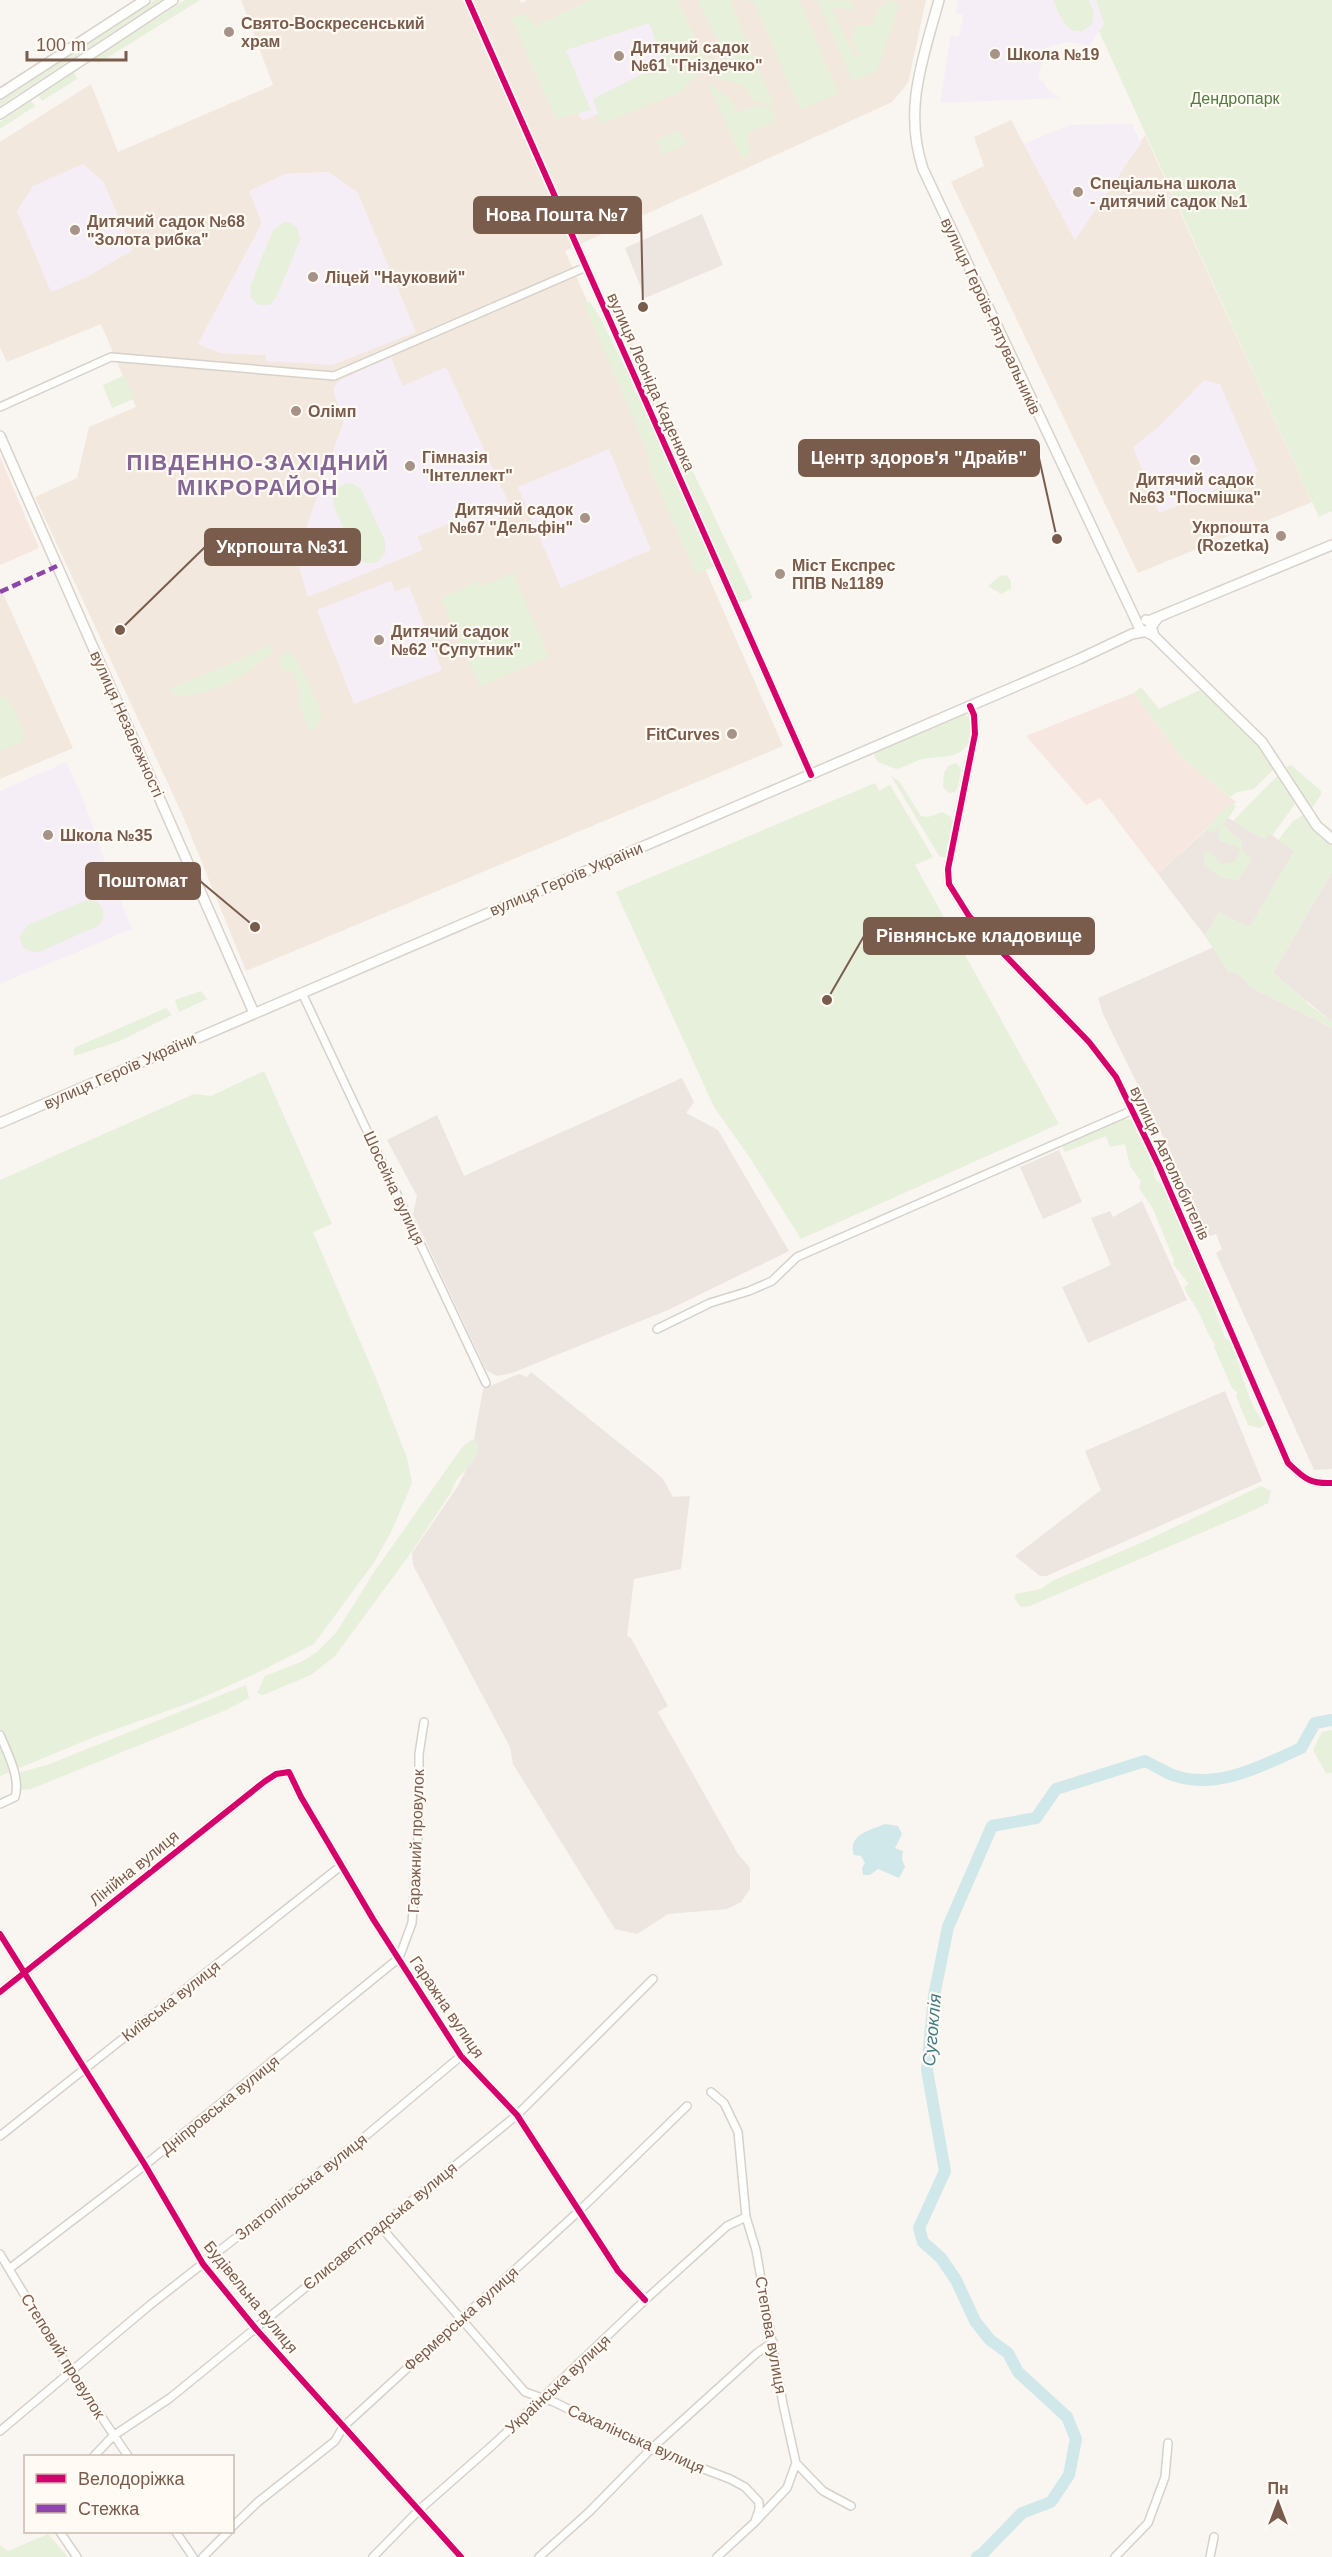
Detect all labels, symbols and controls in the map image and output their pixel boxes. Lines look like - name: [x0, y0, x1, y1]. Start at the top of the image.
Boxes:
- place label: Свято-Воскресенський храм: [241, 15, 425, 50]
- scale bar: [27, 24, 126, 62]
- marker: Свято-Воскресенський храм: [222, 25, 236, 39]
- text: 100 m: [36, 35, 86, 55]
- place label: Дитячий садок №61 "Гніздечко": [631, 39, 763, 74]
- place label: Школа №19: [1007, 46, 1099, 63]
- marker: Школа №19: [988, 47, 1002, 61]
- marker: Дитячий садок №61 "Гніздечко": [612, 49, 626, 63]
- park label: Дендропарк: [1190, 90, 1281, 107]
- place label: Спеціальна школа - дитячий садок №1: [1090, 175, 1248, 210]
- marker: Спеціальна школа - дитячий садок №1: [1071, 185, 1085, 199]
- callout: Нова Пошта №7: [474, 197, 641, 233]
- text: Нова Пошта №7: [486, 205, 628, 225]
- place label: Дитячий садок №68 "Золота рибка": [87, 213, 245, 248]
- street label: вулиця Героїв-Рятувальників: [938, 215, 1044, 417]
- marker: Дитячий садок №68 "Золота рибка": [68, 223, 82, 237]
- place label: Ліцей "Науковий": [325, 269, 465, 286]
- marker: Ліцей "Науковий": [306, 270, 320, 284]
- street label: вулиця Леоніда Каденюка: [604, 290, 698, 474]
- place label: Олімп: [308, 403, 356, 420]
- marker: Олімп: [289, 404, 303, 418]
- callout: Центр здоров'я "Драйв": [799, 440, 1039, 476]
- text: Центр здоров'я "Драйв": [811, 448, 1027, 468]
- place label: Гімназія "Інтеллект": [422, 449, 513, 484]
- district label: ПІВДЕННО-ЗАХІДНИЙ МІКРОРАЙОН: [126, 450, 390, 500]
- marker: Дитячий садок №63 "Посмішка": [1188, 453, 1202, 467]
- marker: Гімназія "Інтеллект": [403, 459, 417, 473]
- place label: Дитячий садок №63 "Посмішка": [1129, 471, 1261, 506]
- place label: Дитячий садок №67 "Дельфін": [449, 501, 574, 536]
- marker: Дитячий садок №67 "Дельфін": [578, 511, 592, 525]
- place label: Укрпошта (Rozetka): [1192, 519, 1269, 554]
- callout: Укрпошта №31: [205, 529, 360, 565]
- marker: Укрпошта (Rozetka): [1274, 529, 1288, 543]
- text: Укрпошта №31: [216, 537, 348, 557]
- place label: Міст Експрес ППВ №1189: [792, 557, 895, 592]
- marker: Міст Експрес ППВ №1189: [773, 567, 787, 581]
- place label: Дитячий садок №62 "Супутник": [391, 623, 521, 658]
- marker: Дитячий садок №62 "Супутник": [372, 633, 386, 647]
- street label: вулиця Незалежності: [87, 648, 167, 800]
- place label: FitCurves: [646, 726, 720, 743]
- marker: FitCurves: [725, 727, 739, 741]
- place label: Школа №35: [60, 827, 152, 844]
- marker: Школа №35: [41, 828, 55, 842]
- street label: вулиця Героїв України: [487, 839, 645, 919]
- callout: Поштомат: [86, 863, 200, 899]
- text: Поштомат: [98, 871, 188, 891]
- callout: Рівнянське кладовище: [864, 918, 1094, 954]
- text: Рівнянське кладовище: [876, 926, 1082, 946]
- street label: вулиця Героїв України: [41, 1030, 199, 1112]
- street label: вулиця Автолюбителів: [1127, 1084, 1213, 1242]
- street label: Шосейна вулиця: [360, 1128, 428, 1248]
- street label: Гаражний провулок: [405, 1768, 427, 1913]
- street label: Лінійна вулиця: [86, 1827, 182, 1909]
- street label: Гаражна вулиця: [407, 1953, 487, 2061]
- street label: Київська вулиця: [119, 1957, 223, 2045]
- water label: Сугоклія: [919, 1993, 945, 2067]
- street label: Дніпровська вулиця: [158, 2052, 282, 2158]
- street label: Златопільська вулиця: [232, 2130, 370, 2244]
- street label: Єлисаветградська вулиця: [300, 2159, 460, 2293]
- street label: Будівельна вулиця: [201, 2238, 301, 2356]
- street label: Фермерська вулиця: [400, 2263, 522, 2375]
- street label: Степова вулиця: [752, 2275, 790, 2395]
- street label: Степовий провулок: [18, 2291, 109, 2422]
- street label: Українська вулиця: [502, 2331, 614, 2437]
- street label: Сахалінська вулиця: [565, 2401, 707, 2477]
- legend: [24, 2455, 234, 2533]
- text: Велодоріжка: [78, 2469, 186, 2489]
- north arrow: [1248, 2473, 1308, 2533]
- text: Пн: [1267, 2480, 1289, 2497]
- text: Стежка: [78, 2499, 140, 2519]

